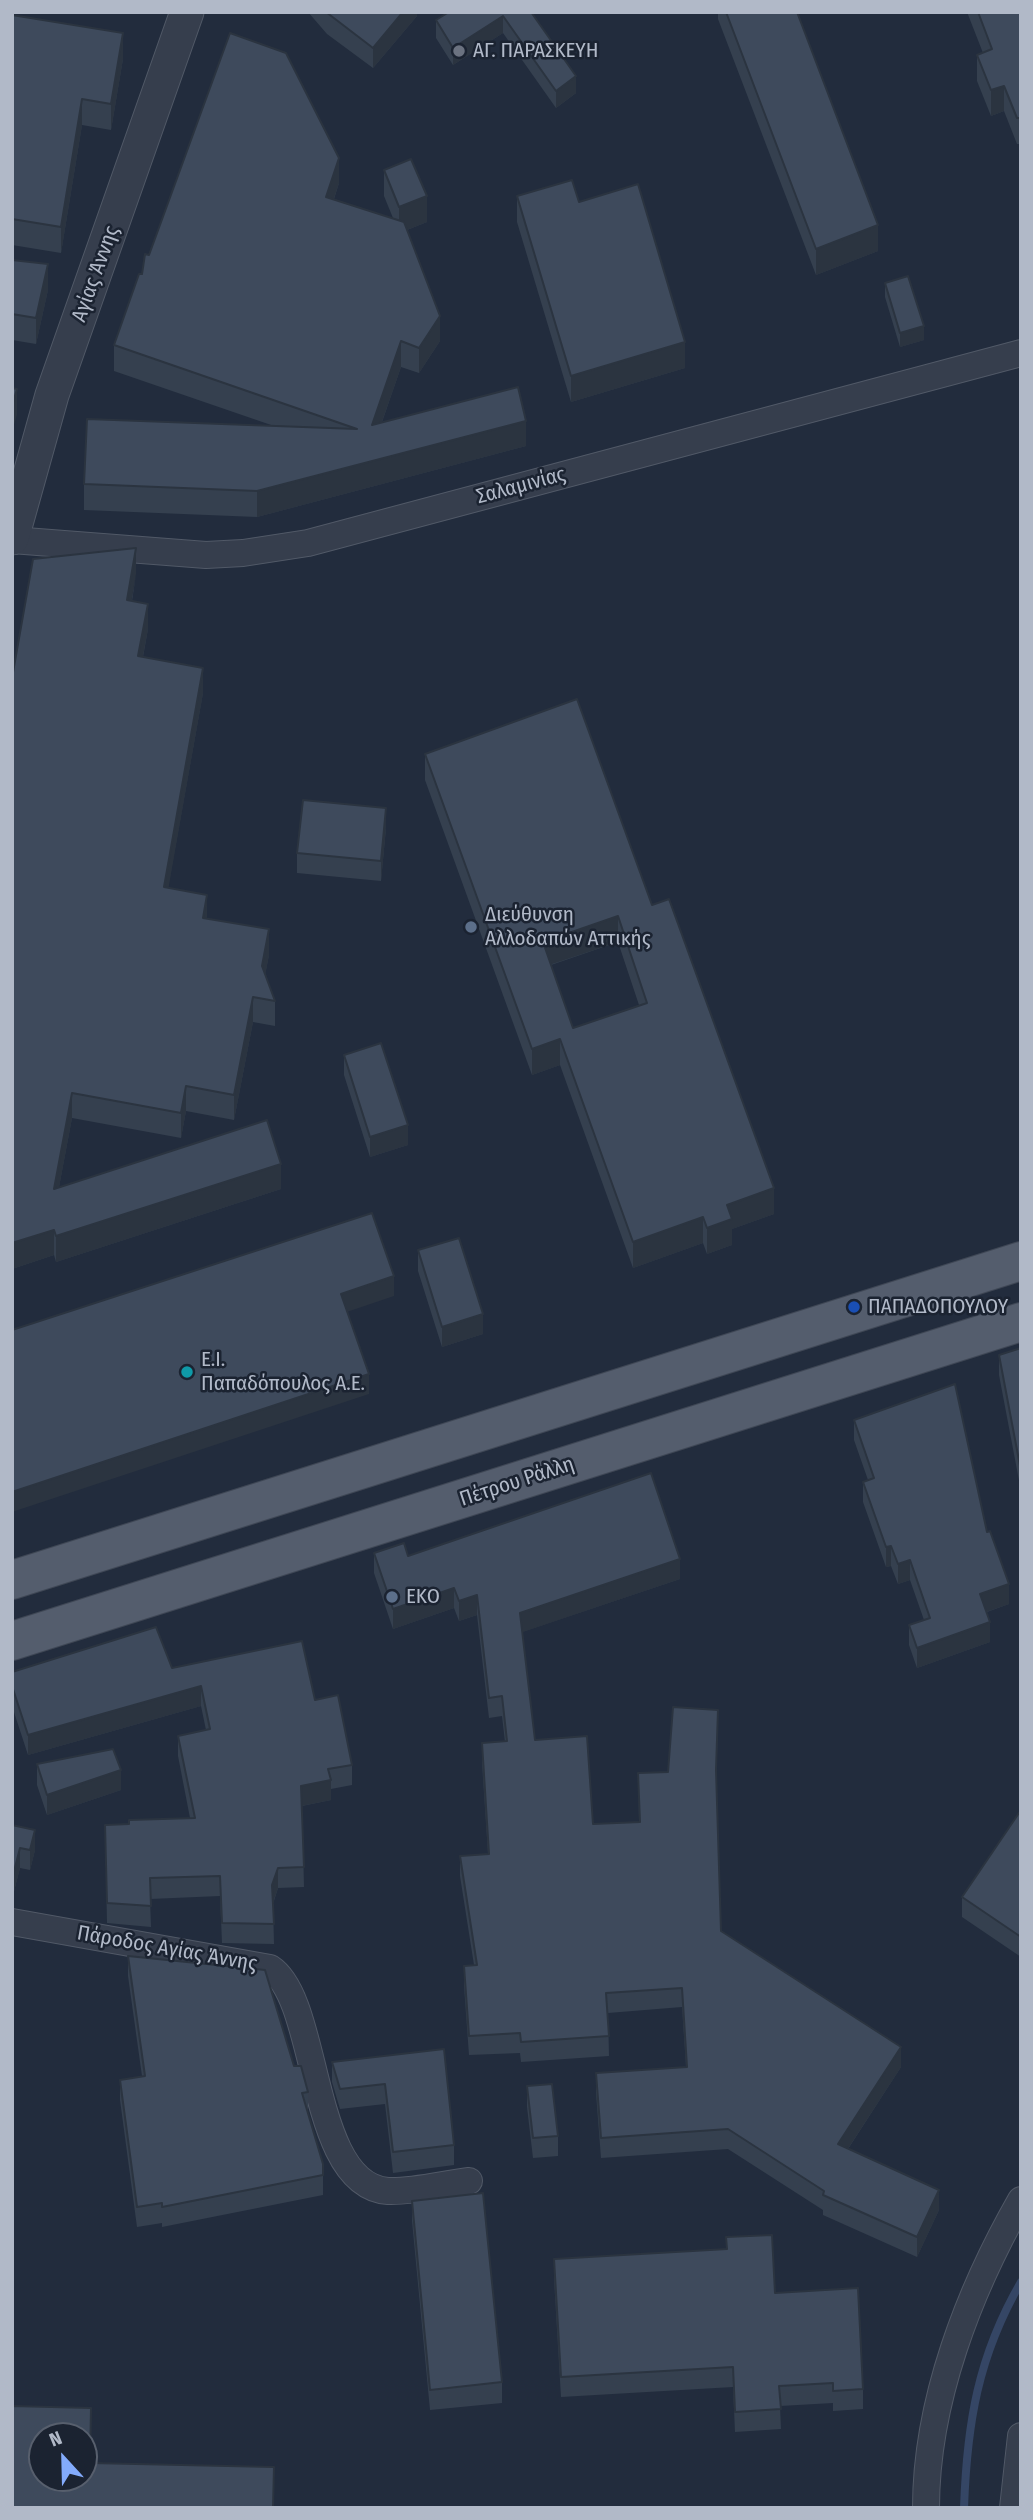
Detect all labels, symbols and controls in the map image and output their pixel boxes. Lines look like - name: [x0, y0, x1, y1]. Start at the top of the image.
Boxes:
- place label: ΑΓ. ΠΑΡΑΣΚΕΥΗ: [473, 38, 599, 64]
- marker: ΑΓ. ΠΑΡΑΣΚΕΥΗ: [451, 43, 467, 59]
- street label: Αγίας Άννης: [67, 223, 125, 325]
- street label: Σαλαμινίας: [474, 462, 568, 510]
- place label: Διεύθυνση Αλλοδαπών Αττικής: [485, 902, 651, 952]
- marker: Διεύθυνση Αλλοδαπών Αττικής: [463, 919, 479, 935]
- place label: ΠΑΠΑΔΟΠΟΥΛΟΥ: [868, 1294, 1008, 1320]
- marker: ΠΑΠΑΔΟΠΟΥΛΟΥ: [846, 1299, 862, 1315]
- place label: Ε.Ι. Παπαδόπουλος Α.Ε.: [201, 1347, 365, 1397]
- marker: Ε.Ι. Παπαδόπουλος Α.Ε.: [179, 1364, 195, 1380]
- street label: Πέτρου Ράλλη: [457, 1452, 577, 1512]
- place label: EKO: [406, 1584, 440, 1610]
- marker: EKO: [384, 1589, 400, 1605]
- street label: Πάροδος Αγίας Άννης: [75, 1921, 259, 1977]
- north arrow: [28, 2422, 98, 2492]
- text: N: [46, 2426, 65, 2452]

